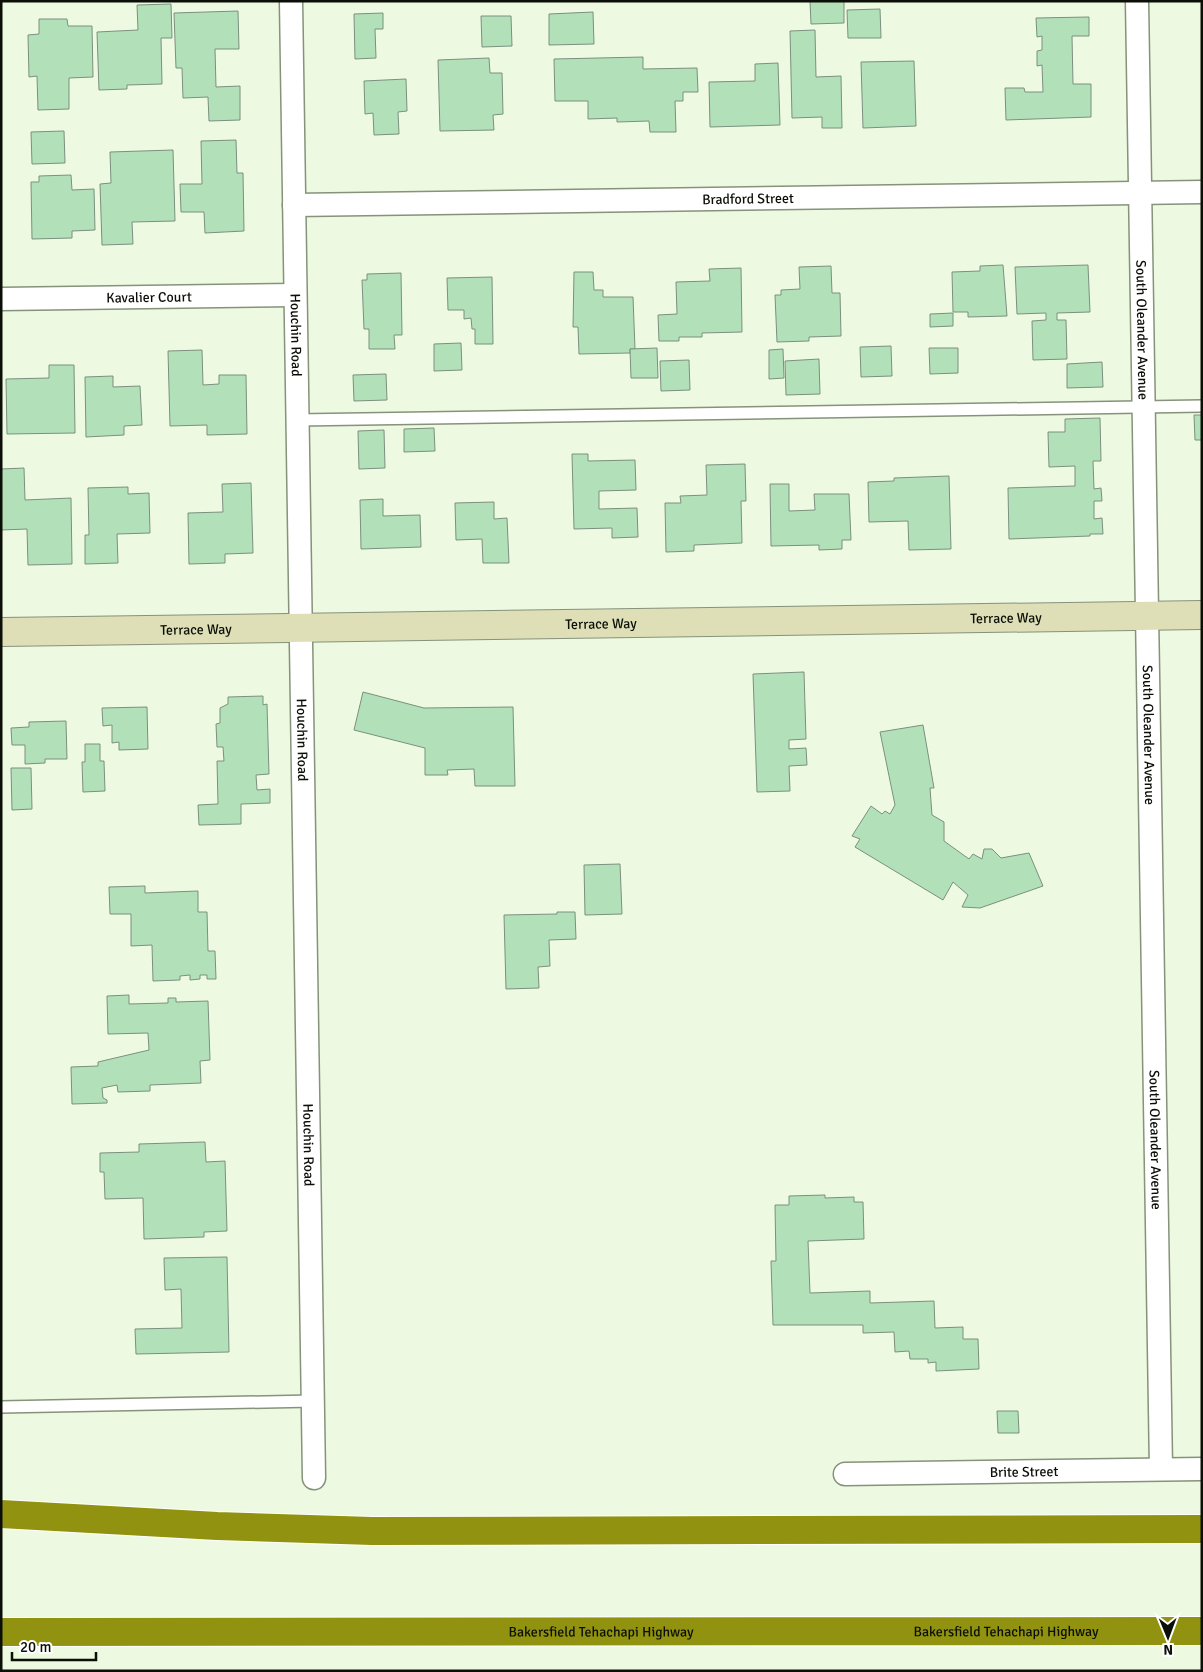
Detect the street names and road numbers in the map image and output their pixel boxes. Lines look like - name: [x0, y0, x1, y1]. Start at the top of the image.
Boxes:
- street label: Bradford Street: [702, 190, 794, 208]
- street label: South Oleander Avenue: [1132, 260, 1152, 400]
- street label: Kavalier Court: [106, 288, 192, 307]
- street label: Houchin Road: [287, 293, 305, 377]
- street label: Terrace Way: [970, 609, 1042, 627]
- street label: Terrace Way: [565, 615, 637, 633]
- street label: Terrace Way: [160, 621, 232, 639]
- street label: South Oleander Avenue: [1139, 665, 1158, 805]
- street label: Houchin Road: [293, 698, 311, 782]
- street label: South Oleander Avenue: [1145, 1070, 1165, 1210]
- street label: Houchin Road: [299, 1103, 317, 1187]
- street label: Brite Street: [989, 1463, 1059, 1481]
- street label: Bakersfield Tehachapi Highway: [509, 1623, 694, 1641]
- street label: Bakersfield Tehachapi Highway: [914, 1623, 1099, 1640]

